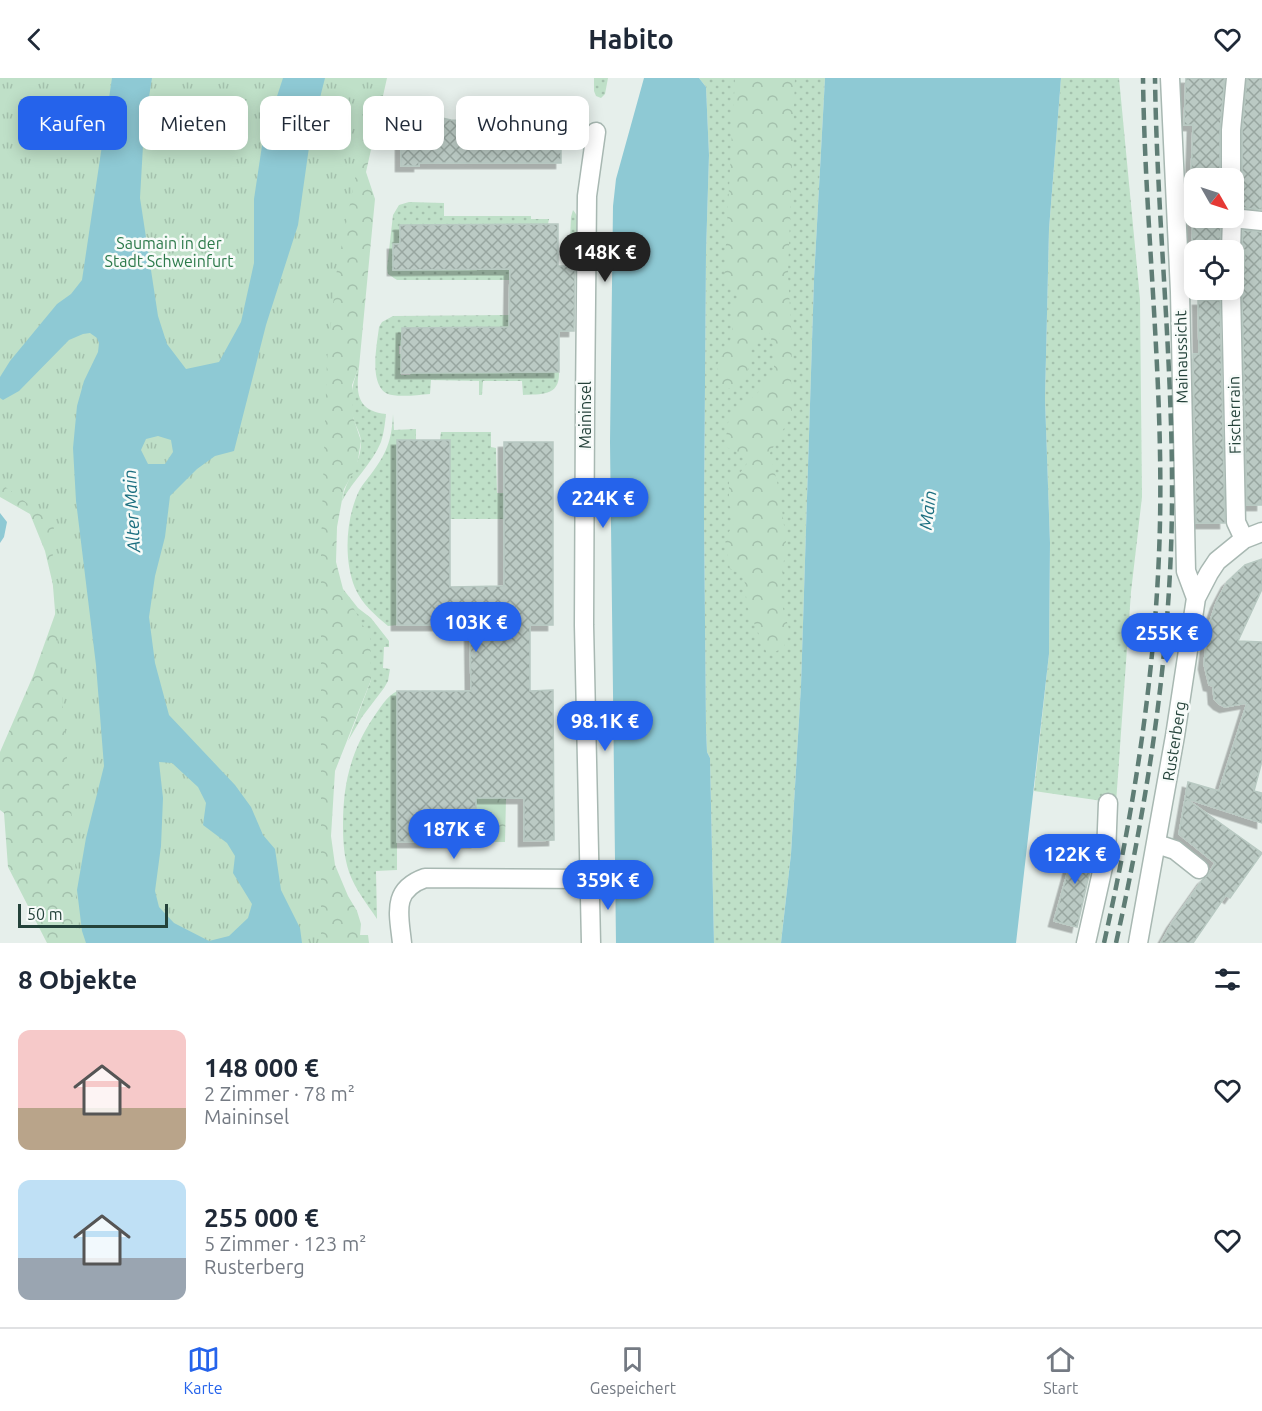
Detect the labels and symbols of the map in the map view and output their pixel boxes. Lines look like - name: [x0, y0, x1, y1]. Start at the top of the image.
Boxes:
- north arrow: [1184, 168, 1244, 228]
- pin: 148K €: [556, 232, 654, 283]
- park label: Saumain in der Stadt Schweinfurt: [105, 234, 234, 270]
- street label: Mainaussicht: [1171, 310, 1191, 404]
- street label: Fischerrain: [1224, 376, 1244, 454]
- street label: Maininsel: [576, 381, 594, 449]
- water label: Alter Main: [119, 469, 143, 554]
- pin: 224K €: [554, 478, 652, 529]
- water label: Main: [915, 489, 939, 531]
- pin: 103K €: [427, 602, 525, 653]
- pin: 255K €: [1118, 613, 1216, 664]
- street label: Rusterberg: [1159, 700, 1189, 782]
- pin: 98.1K €: [550, 701, 660, 752]
- pin: 187K €: [405, 809, 503, 860]
- pin: 122K €: [1026, 834, 1124, 885]
- pin: 359K €: [559, 860, 657, 911]
- scale bar: [18, 901, 168, 928]

